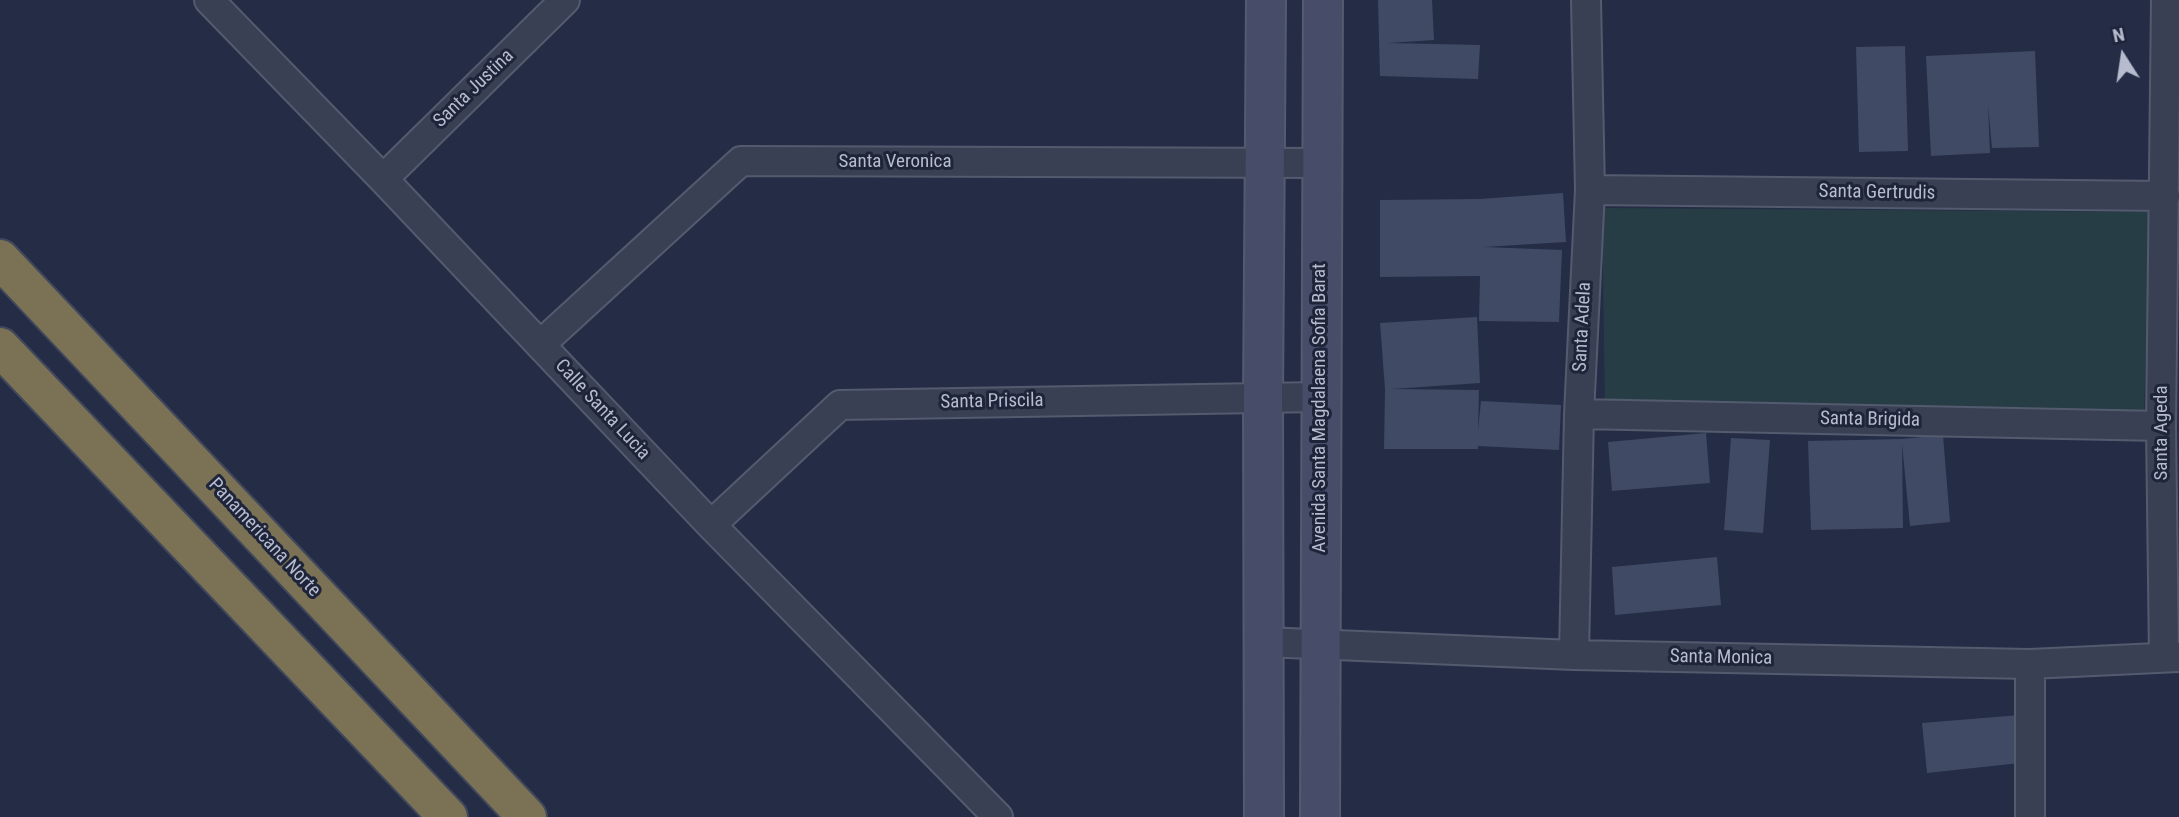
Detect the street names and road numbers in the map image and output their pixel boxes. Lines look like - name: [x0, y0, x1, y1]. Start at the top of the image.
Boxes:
- street label: Santa Justina: [429, 45, 519, 133]
- street label: Santa Veronica: [839, 151, 951, 173]
- street label: Santa Gertrudis: [1818, 181, 1936, 205]
- street label: Avenida Santa Magdalaena Sofia Barat: [1309, 263, 1331, 553]
- street label: Santa Adela: [1569, 281, 1597, 373]
- street label: Calle Santa Lucia: [550, 355, 654, 465]
- street label: Santa Ageda: [2151, 386, 2173, 480]
- street label: Santa Priscila: [940, 390, 1044, 414]
- street label: Santa Brigida: [1820, 408, 1920, 432]
- street label: Panamericana Norte: [203, 474, 325, 602]
- street label: Santa Monica: [1670, 646, 1772, 670]

